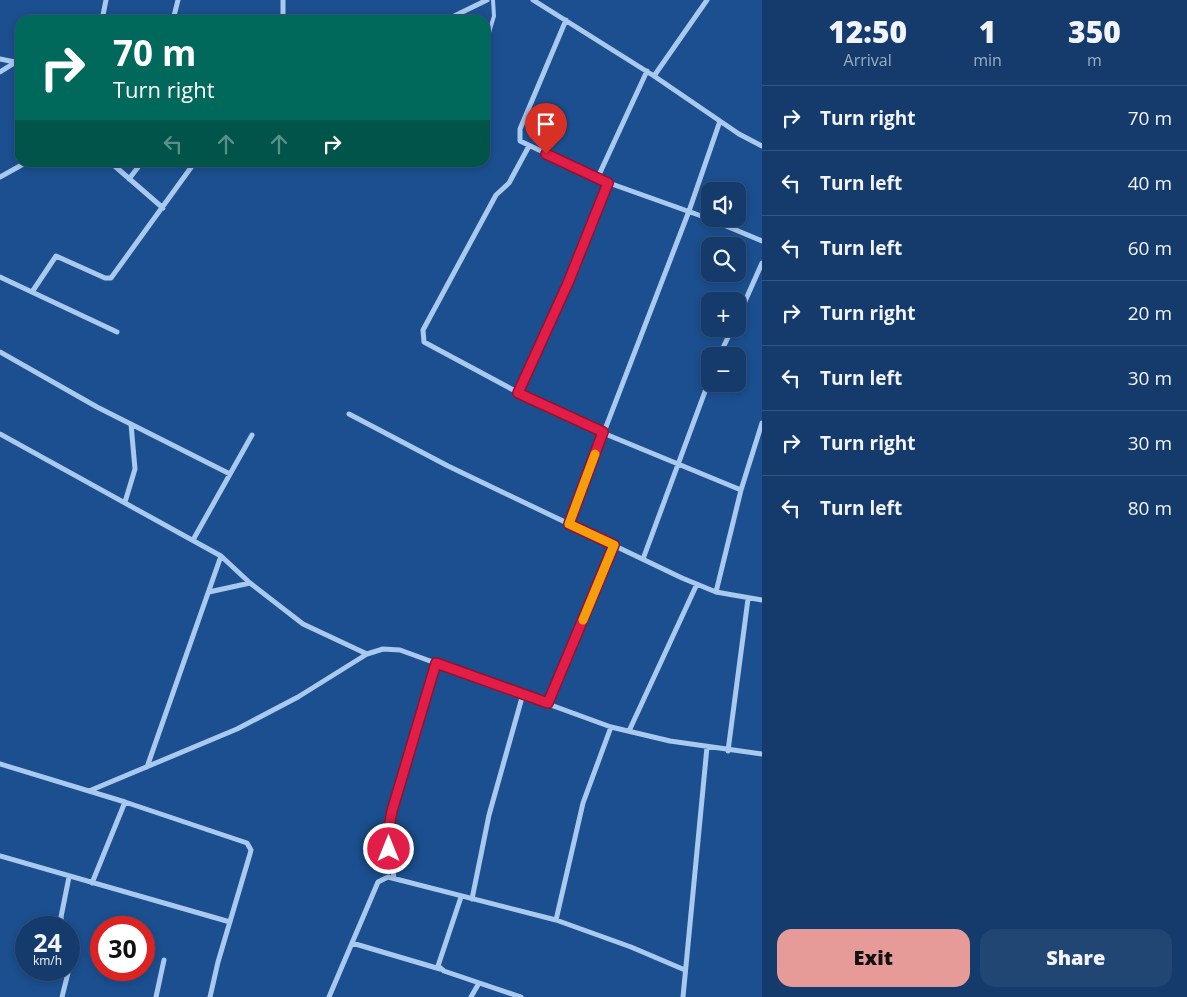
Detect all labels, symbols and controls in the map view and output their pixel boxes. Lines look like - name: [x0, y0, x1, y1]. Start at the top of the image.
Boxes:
- text: 12:50: [828, 11, 907, 52]
- text: 1: [979, 11, 996, 52]
- text: 350: [1068, 11, 1121, 52]
- text: 70 m: [113, 29, 196, 76]
- icon: right: [30, 35, 95, 100]
- text: Arrival: [844, 49, 892, 71]
- text: min: [973, 49, 1002, 71]
- text: m: [1087, 49, 1102, 71]
- text: Turn right: [113, 74, 215, 104]
- pin: [525, 103, 567, 154]
- icon: right: [777, 104, 805, 132]
- text: Turn right: [820, 105, 915, 131]
- text: 70 m: [1128, 105, 1172, 131]
- icon: arrive: [532, 110, 560, 138]
- icon: left: [159, 130, 187, 158]
- icon: ahead: [212, 130, 240, 158]
- icon: ahead: [265, 130, 293, 158]
- icon: right: [318, 130, 346, 158]
- icon: left: [777, 169, 805, 197]
- text: Turn left: [820, 170, 902, 196]
- text: 40 m: [1128, 170, 1172, 196]
- map controls: [701, 182, 746, 392]
- button: sound: [701, 182, 746, 227]
- icon: left: [777, 234, 805, 262]
- text: Turn left: [820, 235, 902, 261]
- text: 60 m: [1128, 235, 1172, 261]
- button: search: [701, 237, 746, 282]
- button: +: [701, 292, 746, 337]
- icon: right: [777, 299, 805, 327]
- text: Turn right: [820, 300, 915, 326]
- text: 20 m: [1128, 300, 1172, 326]
- button: −: [701, 347, 746, 392]
- icon: left: [777, 364, 805, 392]
- text: Turn left: [820, 365, 902, 391]
- text: 30 m: [1128, 365, 1172, 391]
- icon: right: [777, 429, 805, 457]
- text: Turn right: [820, 430, 915, 456]
- text: 30 m: [1128, 430, 1172, 456]
- icon: left: [777, 494, 805, 522]
- text: Turn left: [820, 495, 902, 521]
- text: 80 m: [1128, 495, 1172, 521]
- position arrow: [362, 822, 414, 874]
- speed limit sign: 30: [90, 916, 155, 981]
- text: 24: [33, 925, 62, 959]
- button: Exit: [777, 929, 970, 987]
- button: Share: [980, 929, 1172, 987]
- text: km/h: [33, 952, 62, 969]

